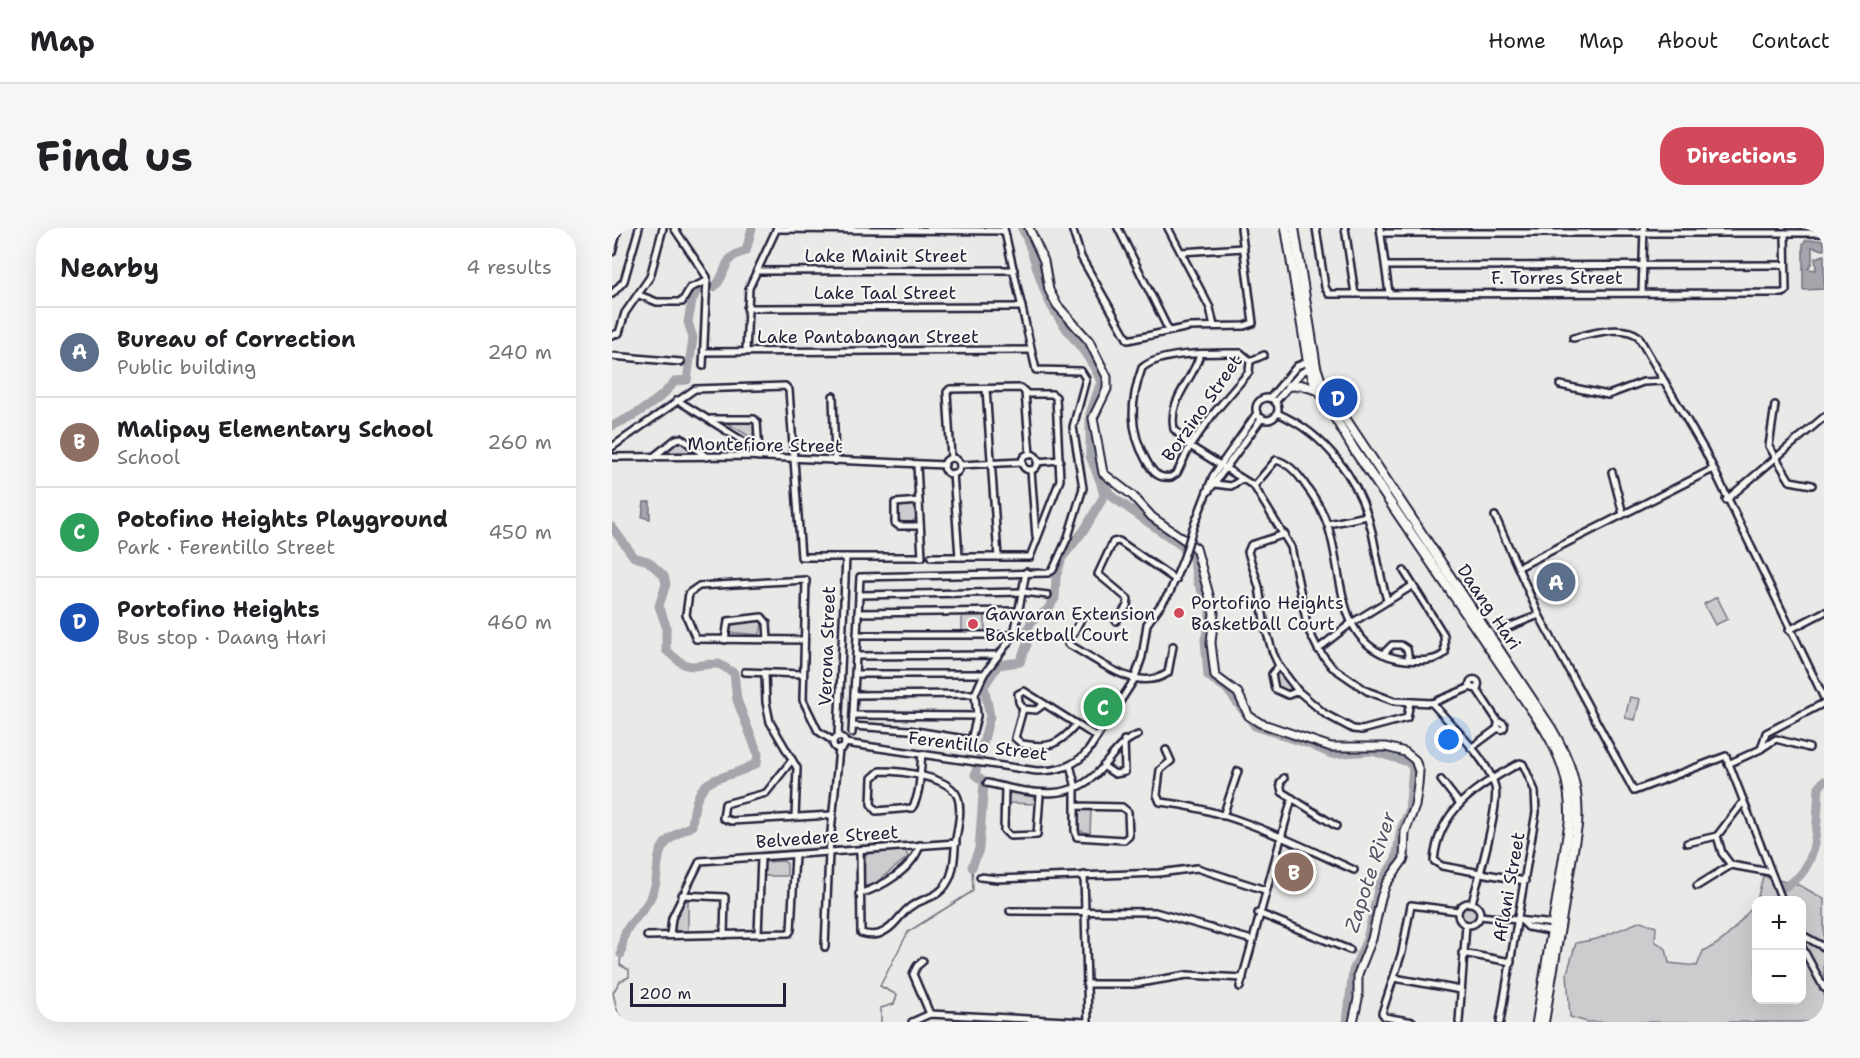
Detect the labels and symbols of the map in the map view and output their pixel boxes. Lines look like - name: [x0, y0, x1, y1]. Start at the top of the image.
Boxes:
- street label: Lake Mainit Street: [805, 244, 968, 268]
- street label: F. Torres Street: [1491, 266, 1623, 290]
- street label: Lake Taal Street: [814, 281, 956, 305]
- street label: Lake Pantabangan Street: [757, 325, 979, 349]
- street label: Borzino Street: [1156, 350, 1248, 466]
- pin: D: [1318, 376, 1358, 420]
- street label: Montefiore Street: [687, 432, 843, 458]
- street label: Daang Hari: [1451, 559, 1527, 655]
- pin: A: [1536, 560, 1576, 604]
- street label: Verona Street: [813, 585, 841, 707]
- place label: Portofino Heights Basketball Court: [1191, 591, 1344, 636]
- place label: Gawaran Extension Basketball Court: [985, 602, 1155, 647]
- marker: Portofino Heights Basketball Court: [1172, 606, 1186, 620]
- marker: Gawaran Extension Basketball Court: [966, 617, 980, 631]
- pin: C: [1084, 684, 1122, 730]
- your location: [1434, 725, 1463, 754]
- street label: Ferentillo Street: [907, 726, 1049, 766]
- water label: Zapote River: [1338, 808, 1402, 936]
- street label: Belvedere Street: [755, 820, 899, 854]
- street label: Aflani Street: [1488, 830, 1530, 944]
- pin: B: [1274, 850, 1314, 894]
- scale bar: [630, 980, 786, 1008]

